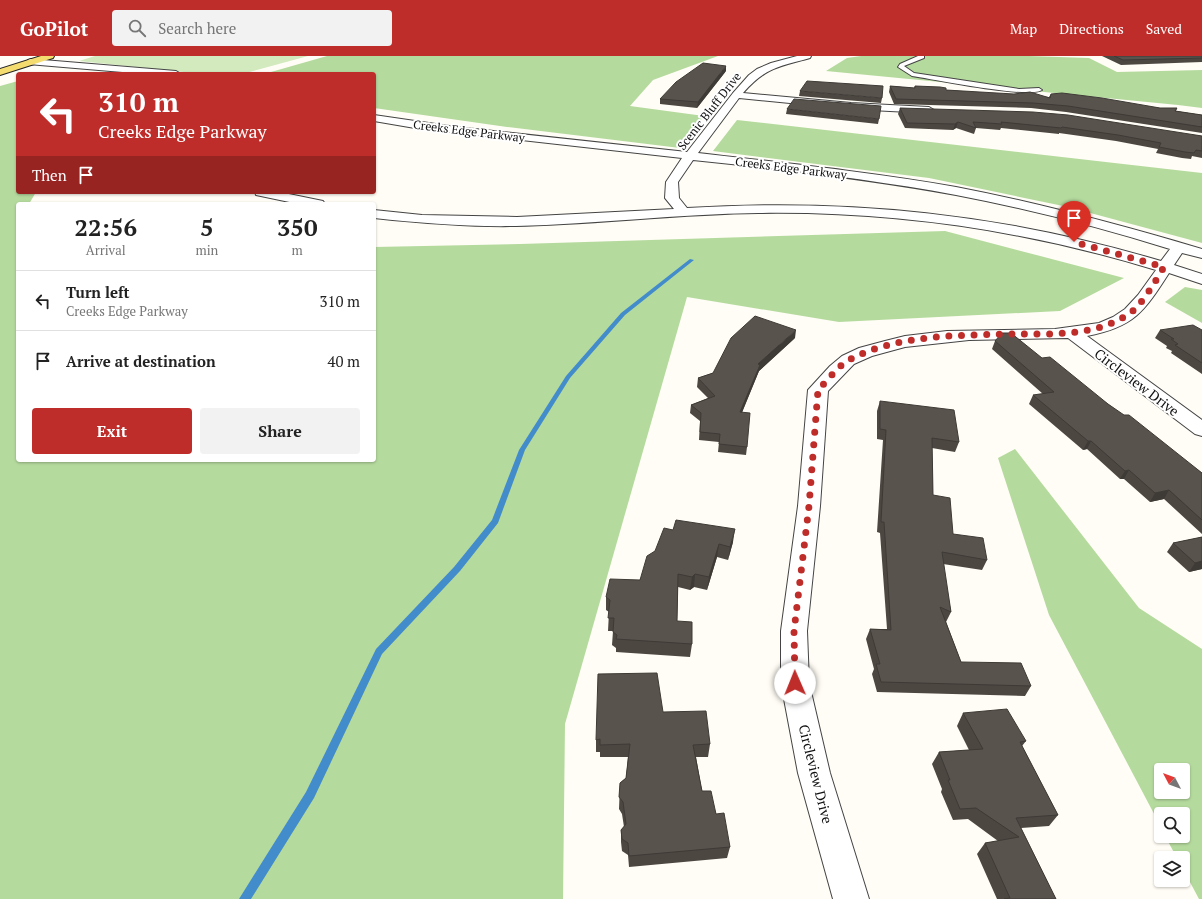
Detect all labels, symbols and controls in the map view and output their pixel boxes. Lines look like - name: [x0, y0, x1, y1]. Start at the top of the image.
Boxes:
- search box: [112, 10, 392, 46]
- text: GoPilot: [20, 16, 88, 41]
- icon: search: [126, 17, 148, 39]
- text: Search here: [158, 18, 236, 38]
- text: Map: [1010, 19, 1037, 38]
- text: Directions: [1059, 19, 1124, 38]
- text: Saved: [1146, 19, 1182, 38]
- street label: Scenic Bluff Drive: [674, 69, 744, 153]
- text: 310 m: [98, 83, 179, 120]
- icon: left: [32, 88, 84, 140]
- street label: Creeks Edge Parkway: [412, 117, 527, 145]
- text: Creeks Edge Parkway: [98, 119, 267, 143]
- street label: Creeks Edge Parkway: [734, 154, 849, 182]
- icon: arrive: [75, 164, 97, 186]
- text: Then: [32, 165, 67, 185]
- pin: [1057, 201, 1091, 242]
- icon: arrive: [1063, 207, 1085, 229]
- text: 22:56: [74, 211, 137, 243]
- text: 5: [200, 211, 214, 243]
- text: 350: [277, 211, 317, 243]
- text: Arrival: [86, 241, 126, 259]
- text: min: [195, 241, 218, 259]
- text: m: [292, 241, 303, 259]
- text: Turn left: [66, 282, 130, 302]
- icon: left: [32, 290, 54, 312]
- text: 310 m: [319, 291, 360, 311]
- text: Creeks Edge Parkway: [66, 302, 188, 320]
- street label: Circleview Drive: [1091, 344, 1183, 420]
- icon: arrive: [32, 350, 54, 372]
- text: Arrive at destination: [66, 351, 216, 371]
- text: 40 m: [327, 351, 360, 371]
- button: Exit: [32, 408, 192, 454]
- button: Share: [200, 408, 360, 454]
- position arrow: [774, 662, 816, 704]
- street label: Circleview Drive: [795, 722, 837, 826]
- north arrow: [1154, 763, 1190, 799]
- map controls: [1154, 763, 1190, 887]
- button: search: [1154, 807, 1190, 843]
- button: layers: [1154, 851, 1190, 887]

